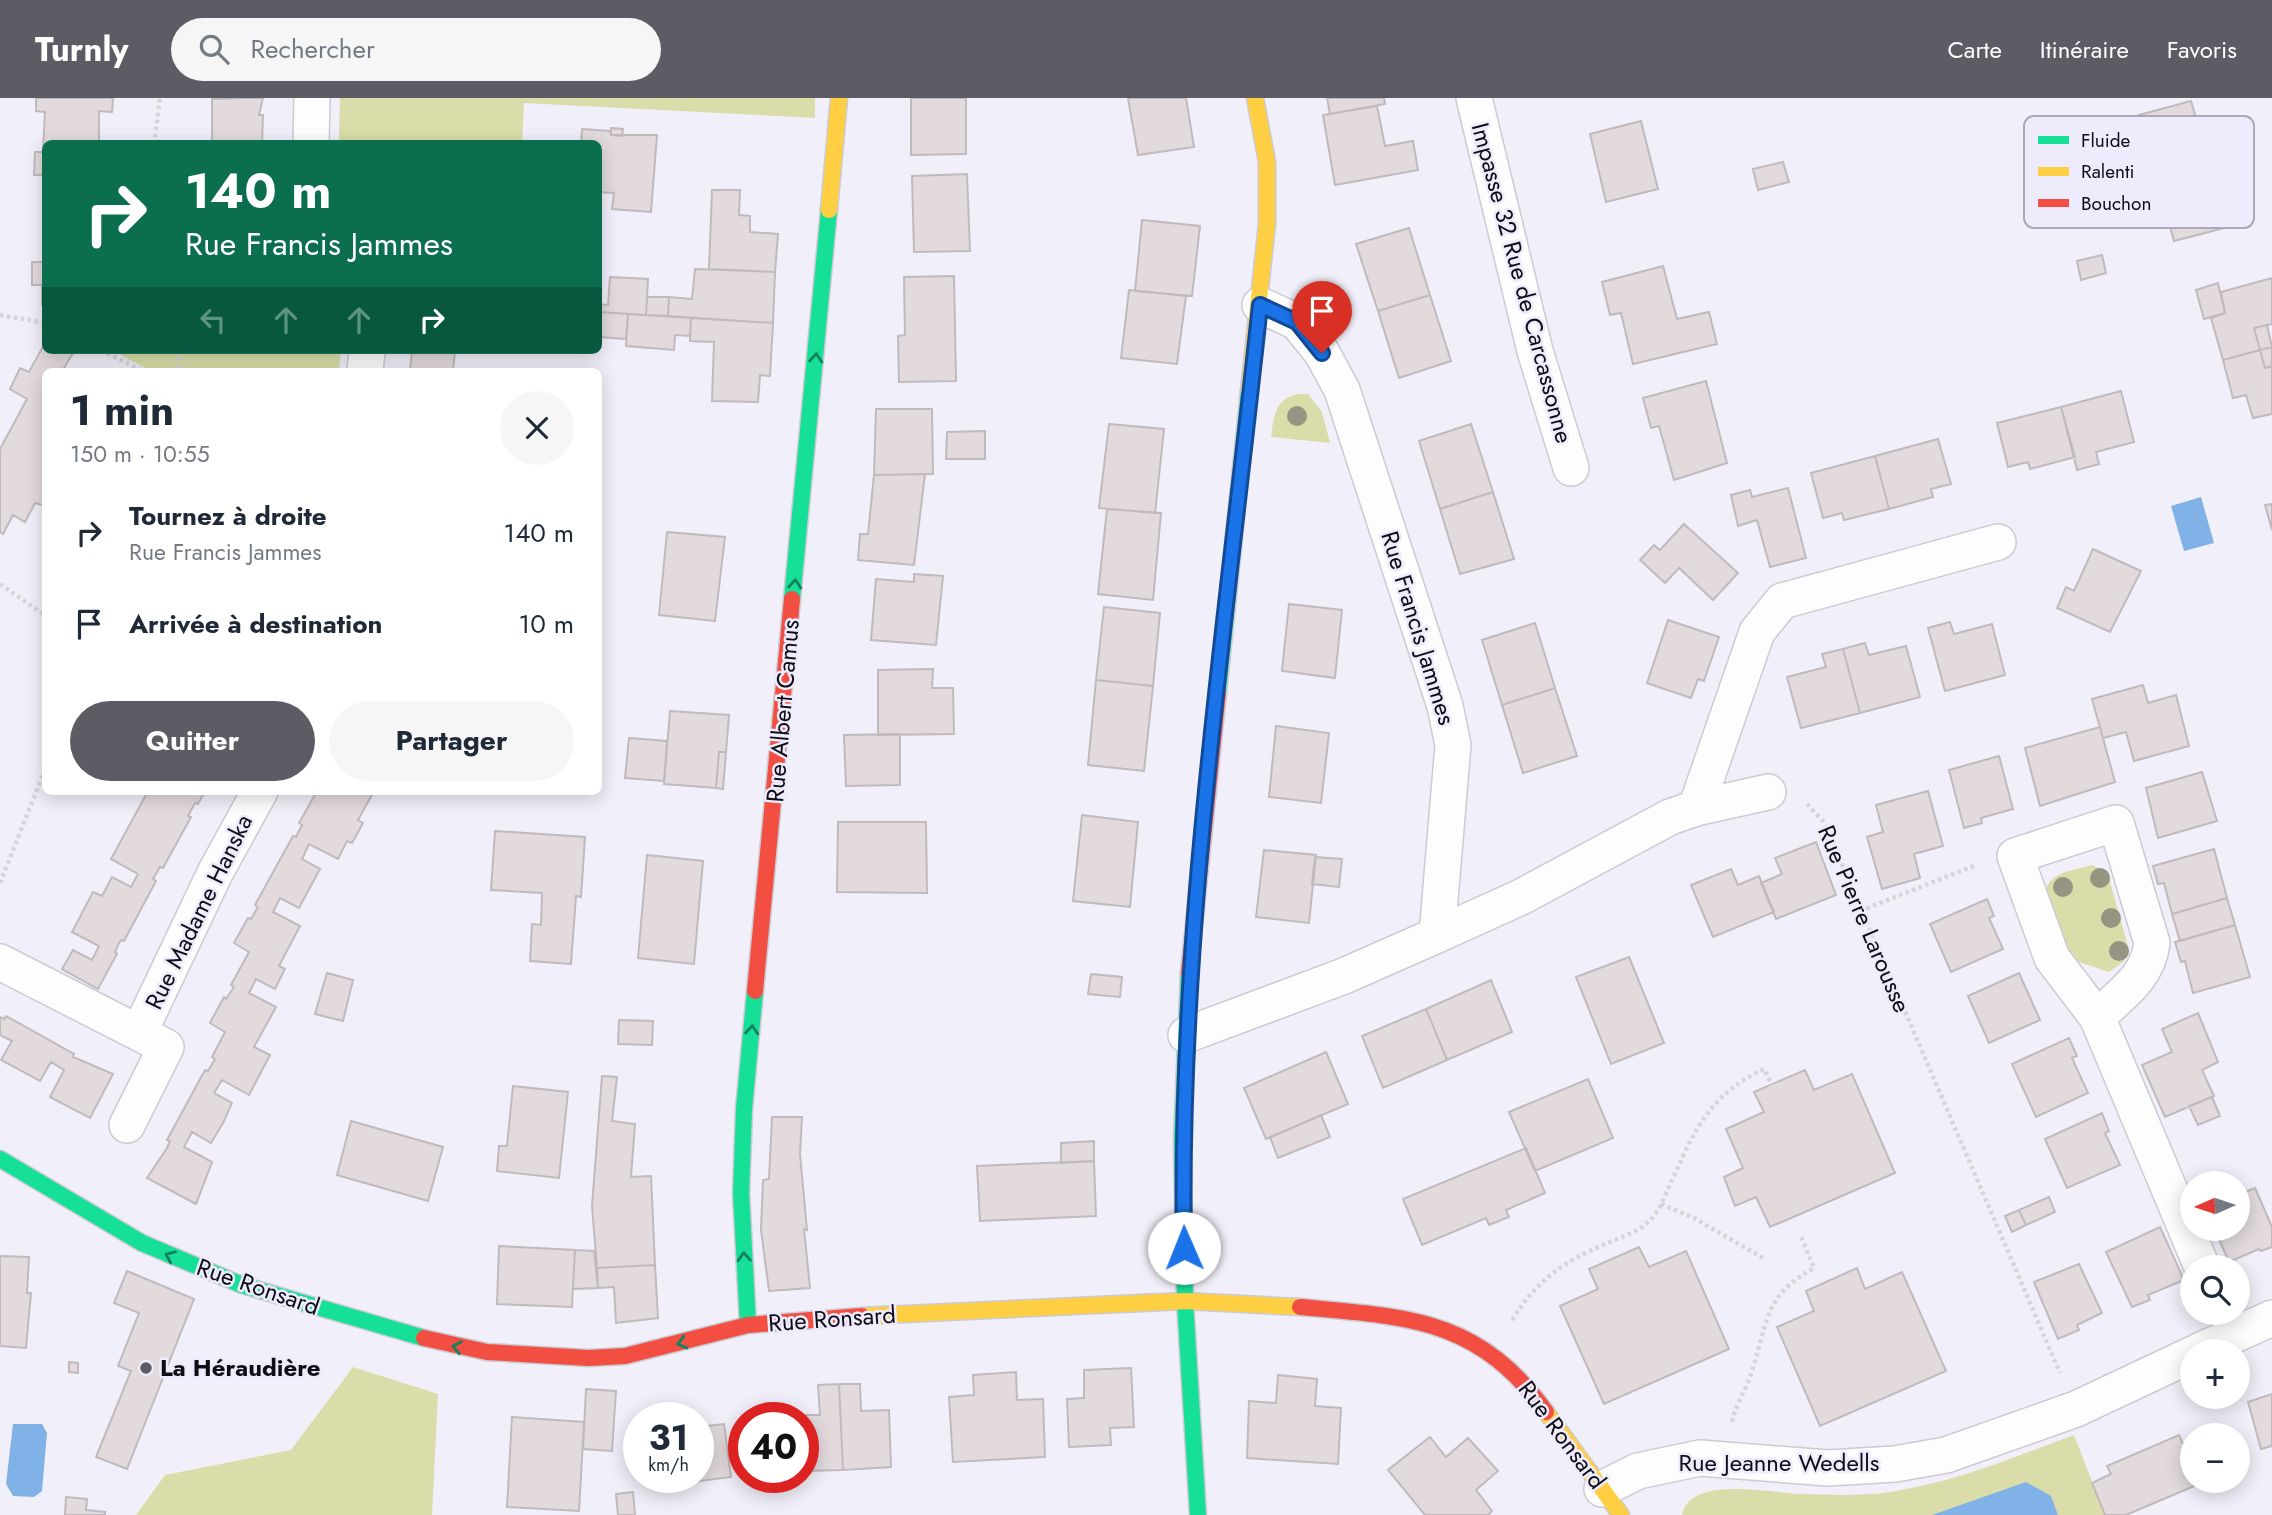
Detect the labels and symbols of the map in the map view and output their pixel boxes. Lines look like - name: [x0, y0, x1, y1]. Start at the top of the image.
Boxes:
- legend: [2024, 116, 2254, 228]
- street label: Impasse 32 Rue de Carcassonne: [1463, 119, 1582, 447]
- text: Fluide: [2081, 127, 2131, 154]
- text: Ralenti: [2081, 158, 2134, 185]
- text: Bouchon: [2081, 190, 2151, 217]
- pin: [1292, 281, 1352, 353]
- one-way arrow: [808, 352, 823, 363]
- street label: Rue Francis Jammes: [1372, 527, 1465, 729]
- one-way arrow: [787, 578, 802, 589]
- street label: Rue Albert Camus: [757, 618, 808, 804]
- street label: Rue Madame Hanska: [136, 808, 261, 1015]
- street label: Rue Pierre Larousse: [1809, 820, 1920, 1018]
- one-way arrow: [744, 1024, 759, 1035]
- north arrow: [2180, 1171, 2250, 1241]
- position arrow: [1147, 1211, 1221, 1285]
- street label: Rue Ronsard: [192, 1249, 324, 1324]
- one-way arrow: [165, 1250, 177, 1264]
- one-way arrow: [737, 1251, 752, 1262]
- street label: Rue Ronsard: [767, 1297, 897, 1340]
- one-way arrow: [676, 1335, 688, 1349]
- one-way arrow: [451, 1340, 463, 1355]
- place label: La Héraudière: [160, 1350, 320, 1385]
- marker: La Héraudière: [138, 1360, 154, 1376]
- street label: Rue Ronsard: [1510, 1373, 1615, 1496]
- speed limit sign: 40: [728, 1402, 819, 1493]
- street label: Rue Jeanne Wedells: [1679, 1445, 1879, 1480]

